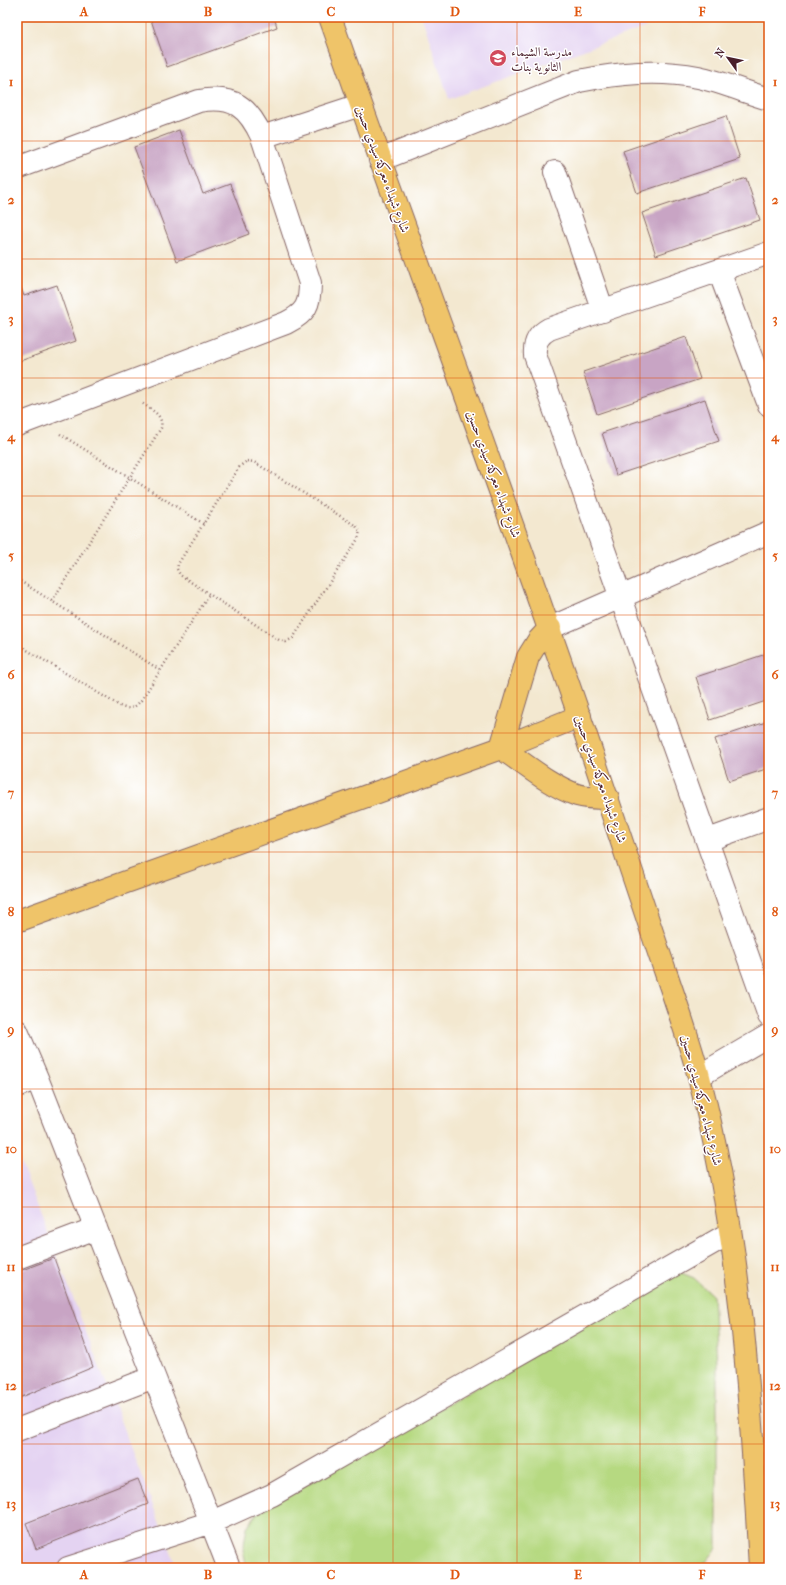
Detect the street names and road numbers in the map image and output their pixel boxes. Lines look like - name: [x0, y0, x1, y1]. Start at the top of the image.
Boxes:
- street label: شارع شهداء معركة سيدي حسين: [349, 103, 414, 236]
- street label: شارع شهداء معركة سيدي حسين: [460, 408, 525, 541]
- street label: شارع شهداء معركة سيدي حسين: [568, 713, 631, 846]
- street label: شارع شهداء معركة سيدي حسين: [675, 1033, 726, 1168]

